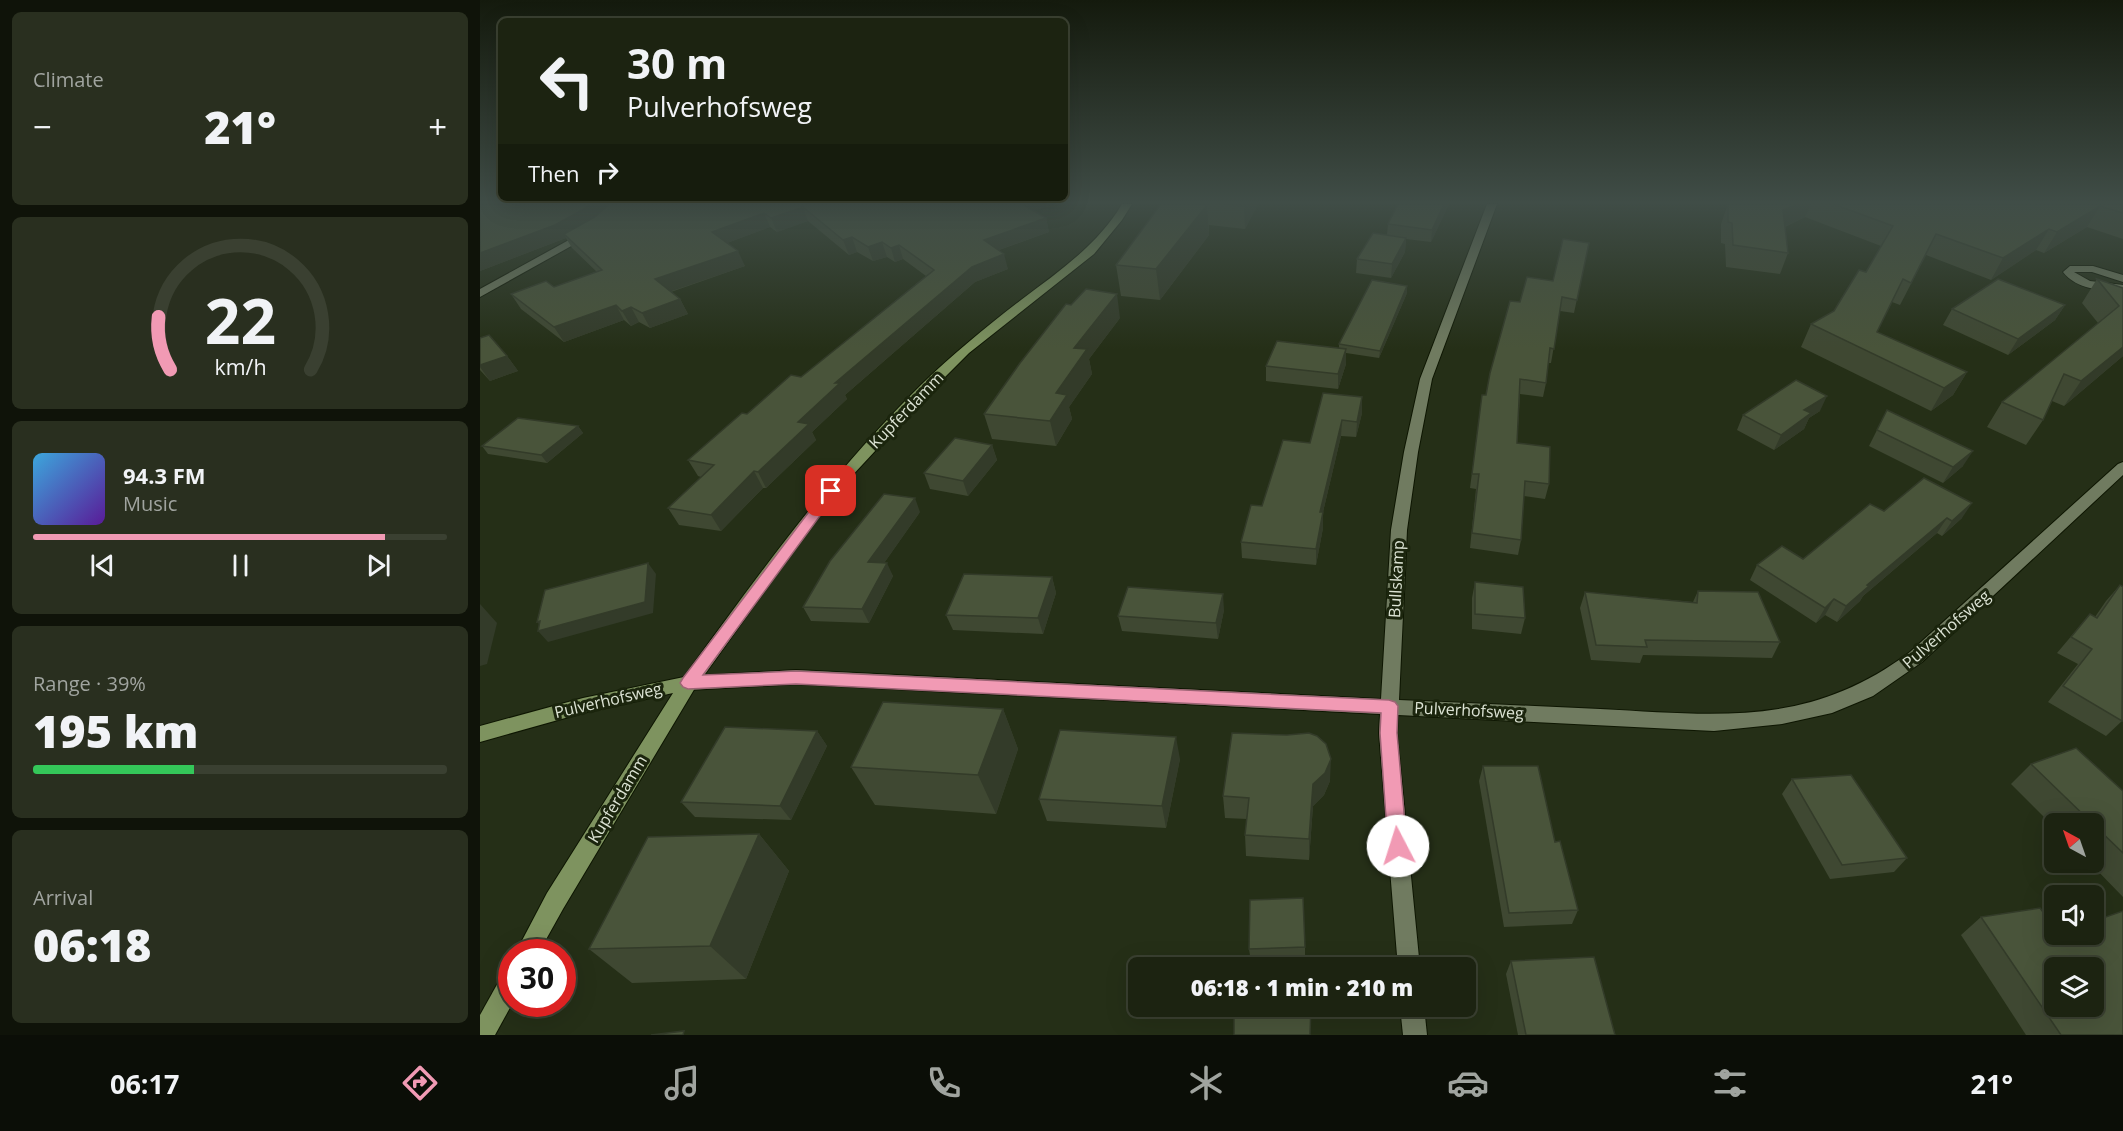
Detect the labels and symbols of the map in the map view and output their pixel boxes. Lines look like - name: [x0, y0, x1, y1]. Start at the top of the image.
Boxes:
- street label: Kupferdamm: [864, 367, 948, 453]
- pin: [805, 465, 856, 516]
- street label: Bullskamp: [1383, 540, 1409, 618]
- street label: Pulverhofsweg: [1897, 585, 1995, 673]
- street label: Pulverhofsweg: [552, 677, 664, 723]
- street label: Pulverhofsweg: [1414, 696, 1525, 724]
- street label: Kupferdamm: [582, 751, 652, 847]
- north arrow: [2044, 813, 2104, 873]
- position arrow: [1366, 814, 1430, 878]
- speed limit sign: 30: [498, 939, 576, 1017]

